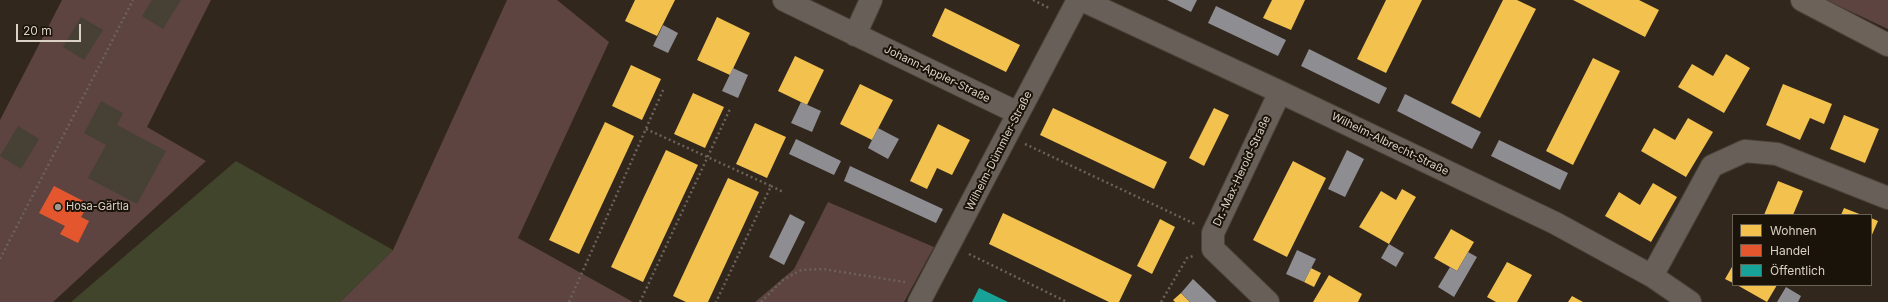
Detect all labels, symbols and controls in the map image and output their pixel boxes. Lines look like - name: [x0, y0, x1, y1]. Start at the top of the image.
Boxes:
- scale bar: [18, 16, 83, 42]
- text: 20 m: [23, 23, 52, 38]
- street label: Johann-Appler-Straße: [882, 43, 992, 105]
- street label: Wilhelm-Dümmler-Straße: [963, 89, 1035, 213]
- street label: Wilhelm-Albrecht-Straße: [1329, 110, 1451, 178]
- street label: Dr.-Max-Herold-Straße: [1211, 114, 1273, 228]
- place label: Hosa-Gärtla: [66, 200, 129, 214]
- marker: Hosa-Gärtla: [53, 202, 63, 212]
- legend: [1732, 214, 1872, 286]
- text: Wohnen: [1770, 223, 1817, 238]
- text: Handel: [1770, 243, 1810, 258]
- text: Öffentlich: [1770, 263, 1825, 278]

